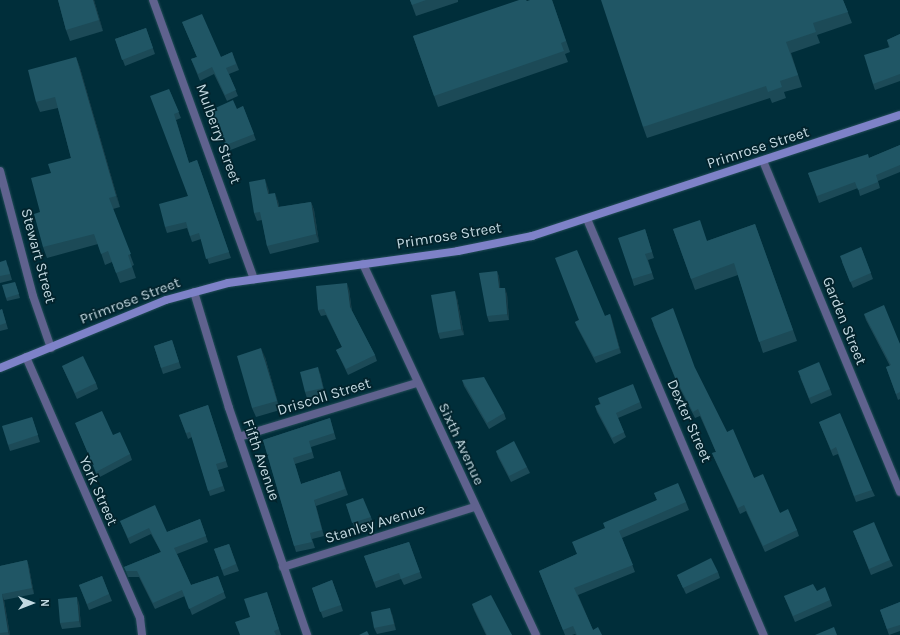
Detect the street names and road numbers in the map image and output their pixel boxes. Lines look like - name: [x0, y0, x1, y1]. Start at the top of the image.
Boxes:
- street label: Mulberry Street: [192, 82, 244, 186]
- street label: Primrose Street: [705, 123, 811, 173]
- street label: Stewart Street: [17, 207, 59, 305]
- street label: Primrose Street: [395, 219, 503, 253]
- street label: Primrose Street: [77, 274, 183, 328]
- street label: Garden Street: [818, 274, 870, 368]
- street label: Driscoll Street: [275, 374, 373, 420]
- street label: Dexter Street: [663, 377, 715, 465]
- street label: Sixth Avenue: [434, 400, 488, 488]
- street label: Fifth Avenue: [239, 417, 283, 503]
- street label: York Street: [75, 454, 121, 528]
- street label: Stanley Avenue: [323, 500, 427, 548]

